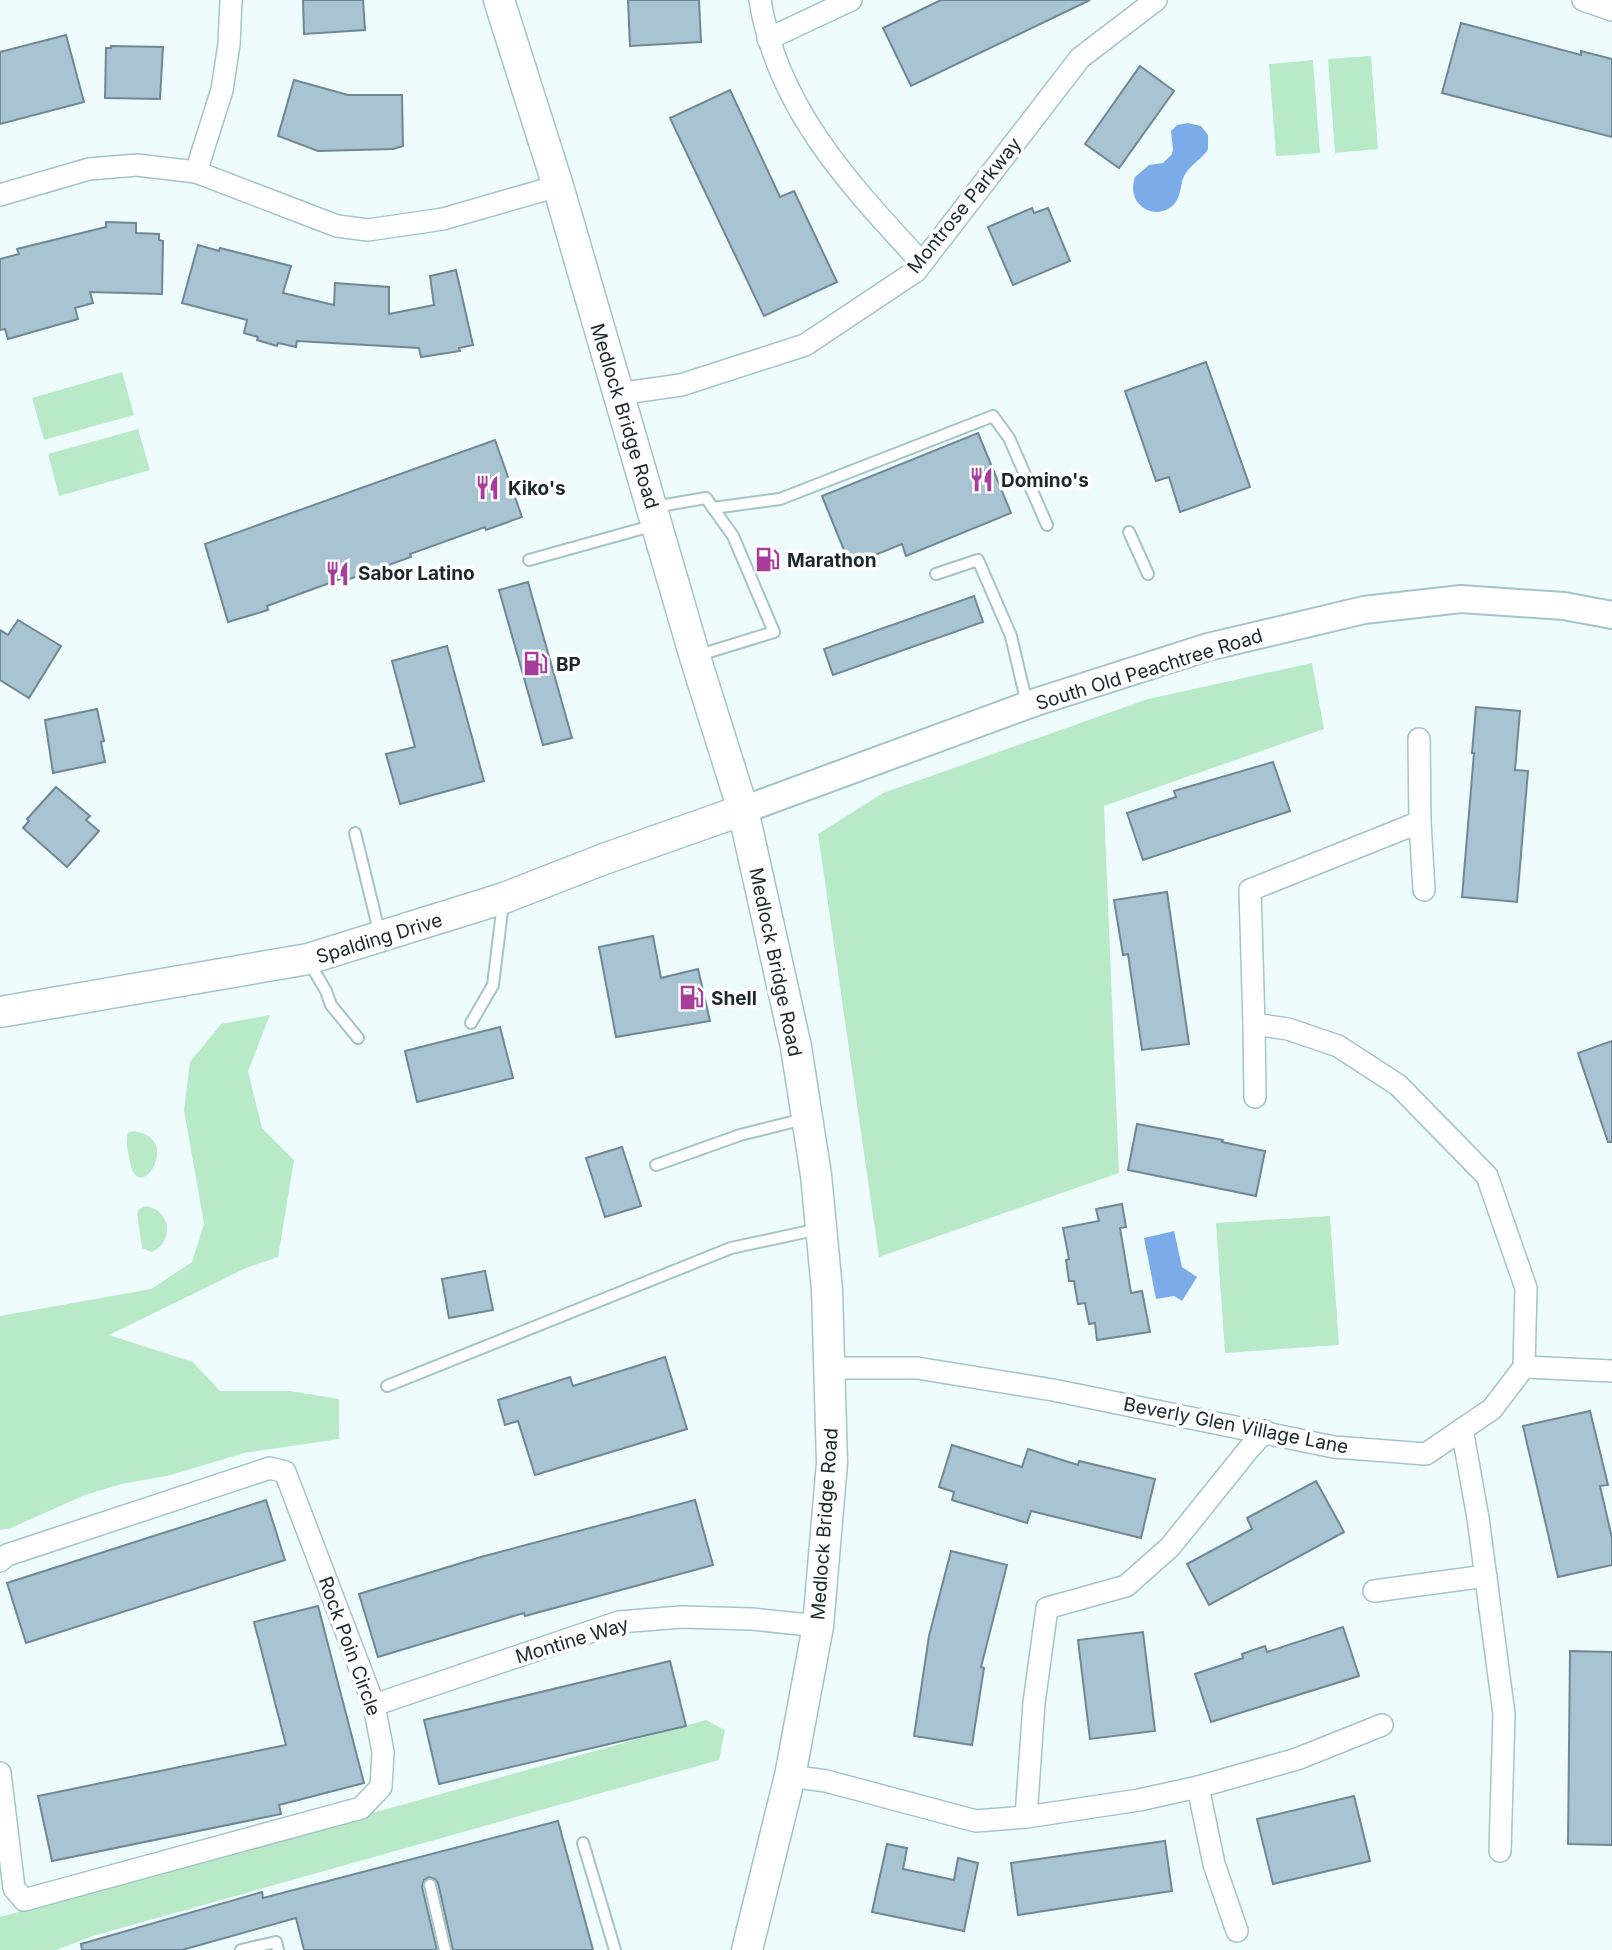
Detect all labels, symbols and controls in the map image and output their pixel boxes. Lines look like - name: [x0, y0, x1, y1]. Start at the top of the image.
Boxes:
- street label: Montrose Parkway: [903, 133, 1026, 278]
- street label: Medlock Bridge Road: [585, 321, 664, 512]
- restaurant icon: Domino's: [967, 466, 995, 494]
- place label: Domino's: [1001, 469, 1089, 492]
- restaurant icon: Kiko's: [474, 474, 502, 502]
- place label: Kiko's: [508, 477, 566, 500]
- fuel station icon: Marathon: [753, 546, 781, 574]
- place label: Marathon: [787, 549, 877, 572]
- restaurant icon: Sabor Latino: [324, 559, 352, 587]
- place label: Sabor Latino: [358, 562, 475, 585]
- street label: South Old Peachtree Road: [1033, 624, 1265, 715]
- fuel station icon: BP: [522, 650, 550, 678]
- place label: BP: [556, 653, 581, 676]
- street label: Medlock Bridge Road: [744, 866, 807, 1059]
- street label: Spalding Drive: [313, 908, 445, 969]
- fuel station icon: Shell: [677, 984, 705, 1012]
- place label: Shell: [711, 987, 757, 1010]
- street label: Beverly Glen Village Lane: [1122, 1392, 1350, 1459]
- street label: Medlock Bridge Road: [806, 1427, 843, 1621]
- street label: Rock Poin Circle: [314, 1573, 385, 1719]
- street label: Montine Way: [513, 1612, 632, 1669]

